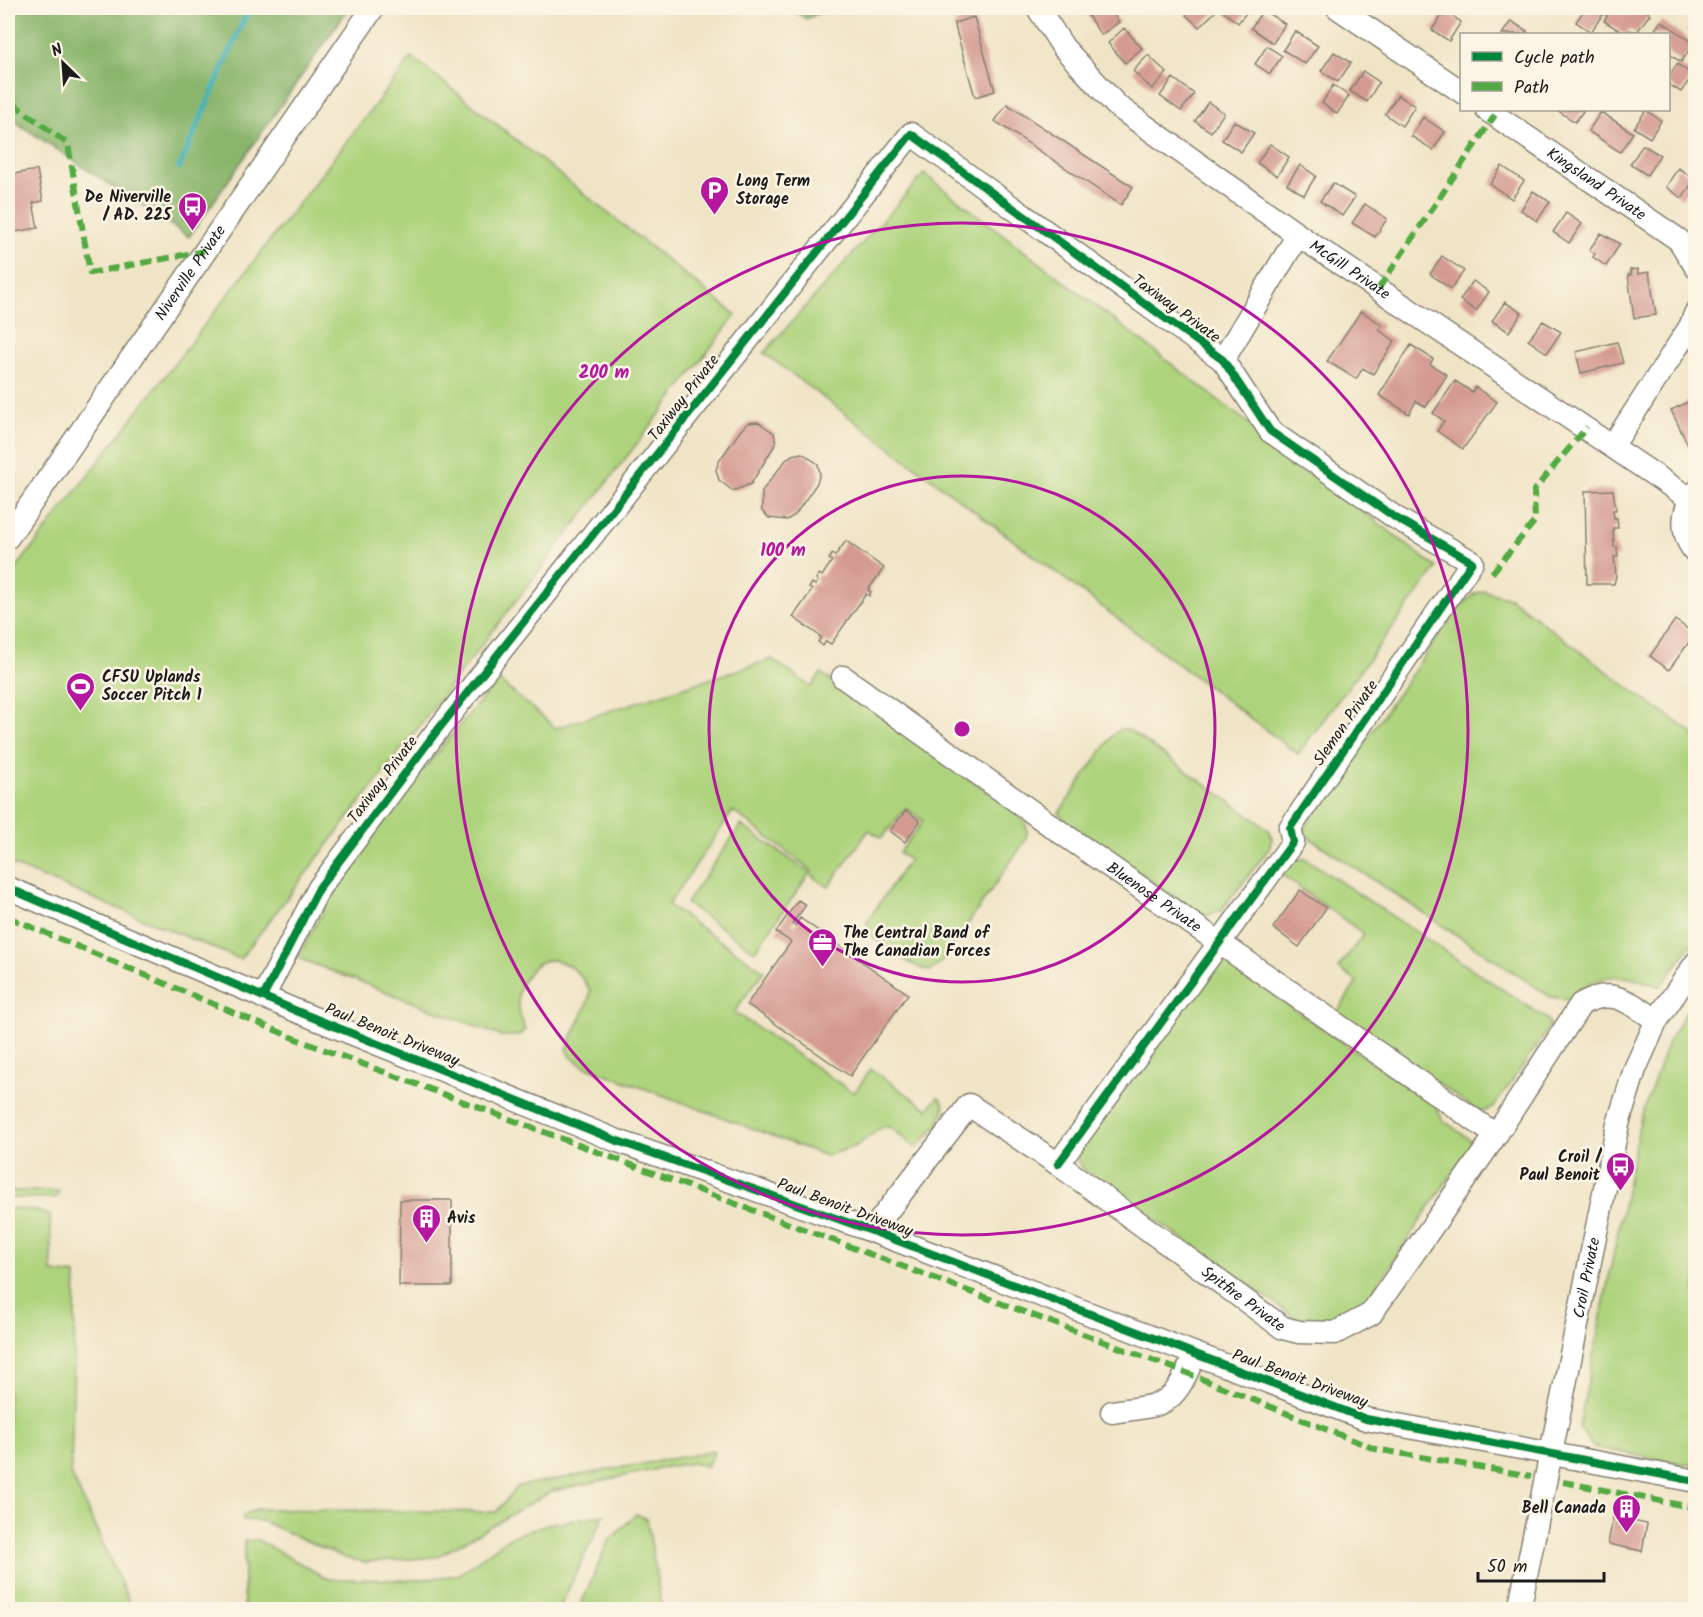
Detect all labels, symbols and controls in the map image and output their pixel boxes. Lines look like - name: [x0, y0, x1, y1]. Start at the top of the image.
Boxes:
- north arrow: [33, 33, 93, 93]
- legend: [1460, 33, 1670, 111]
- text: N: [47, 37, 67, 64]
- text: Cycle path: [1514, 44, 1595, 73]
- text: Path: [1514, 74, 1549, 103]
- street label: Kingsland Private: [1541, 141, 1651, 227]
- place label: Long Term Storage: [736, 169, 810, 212]
- parking icon: Long Term Storage: [699, 174, 731, 216]
- place label: De Niverville / AD. 225: [85, 185, 173, 228]
- bus stop icon: De Niverville / AD. 225: [176, 190, 208, 232]
- street label: Niverville Private: [148, 220, 232, 326]
- street label: McGill Private: [1304, 233, 1395, 306]
- street label: Taxiway Private: [1126, 268, 1226, 350]
- street label: Taxiway Private: [642, 349, 726, 447]
- text: 200 m: [579, 359, 630, 388]
- text: 100 m: [760, 537, 806, 566]
- place label: CFSU Uplands Soccer Pitch 1: [102, 665, 202, 708]
- sports icon: CFSU Uplands Soccer Pitch 1: [65, 670, 97, 712]
- street label: Slemon Private: [1307, 675, 1385, 771]
- centre of rings: [952, 719, 972, 739]
- street label: Taxiway Private: [342, 731, 424, 829]
- street label: Bluenose Private: [1101, 855, 1207, 939]
- place label: The Central Band of The Canadian Forces: [843, 921, 991, 964]
- office icon: The Central Band of The Canadian Forces: [806, 926, 838, 968]
- street label: Paul Benoit Driveway: [321, 997, 463, 1074]
- place label: Croil / Paul Benoit: [1520, 1145, 1602, 1188]
- bus stop icon: Croil / Paul Benoit: [1605, 1150, 1637, 1192]
- street label: Paul Benoit Driveway: [774, 1172, 917, 1244]
- building icon: Avis: [410, 1202, 442, 1244]
- place label: Avis: [447, 1206, 476, 1231]
- street label: Croil Private: [1566, 1235, 1607, 1320]
- street label: Spitfire Private: [1196, 1260, 1291, 1338]
- street label: Paul Benoit Driveway: [1229, 1343, 1372, 1415]
- building icon: Bell Canada: [1611, 1492, 1643, 1534]
- place label: Bell Canada: [1522, 1496, 1606, 1521]
- scale bar: [1478, 1545, 1604, 1583]
- text: 50 m: [1487, 1553, 1527, 1582]

